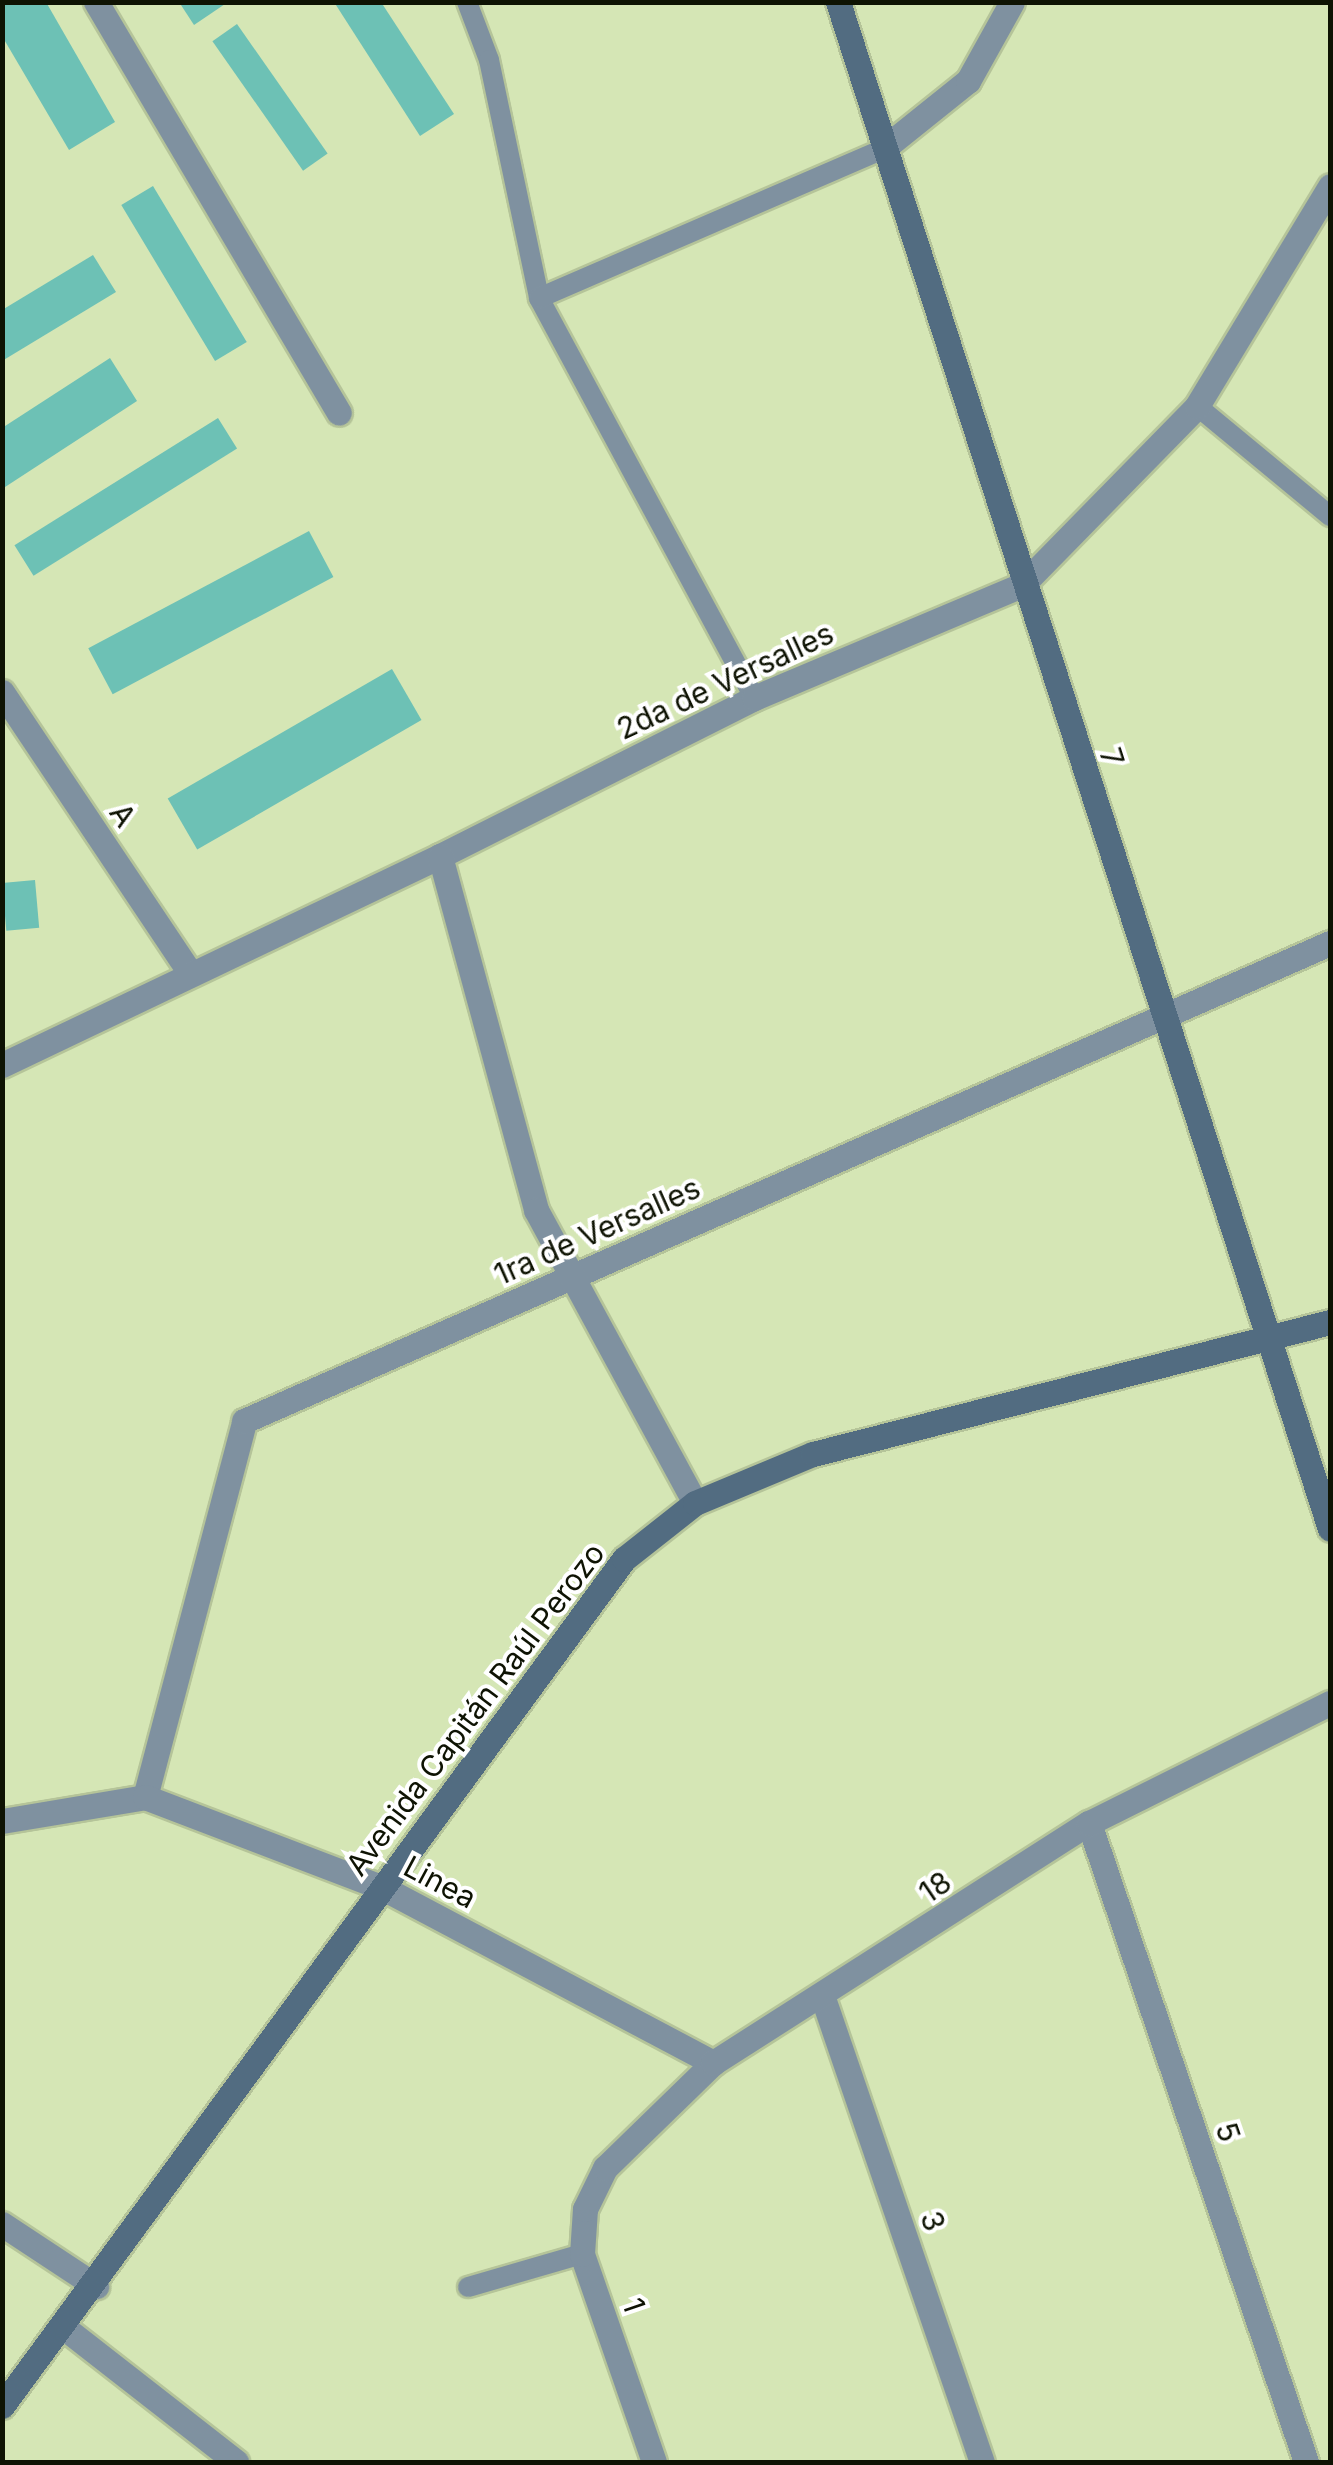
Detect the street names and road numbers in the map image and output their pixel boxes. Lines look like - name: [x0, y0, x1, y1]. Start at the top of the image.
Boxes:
- street label: 2da de Versalles: [611, 615, 839, 747]
- street label: 7: [1092, 743, 1132, 771]
- street label: A: [102, 796, 144, 834]
- street label: 1ra de Versalles: [488, 1169, 706, 1293]
- street label: Avenida Capitán Raúl Perozo: [338, 1536, 612, 1882]
- street label: Linea: [398, 1848, 482, 1916]
- street label: 18: [912, 1863, 958, 1911]
- street label: 5: [1208, 2118, 1248, 2146]
- street label: 3: [913, 2206, 953, 2236]
- street label: 1: [615, 2293, 653, 2317]

